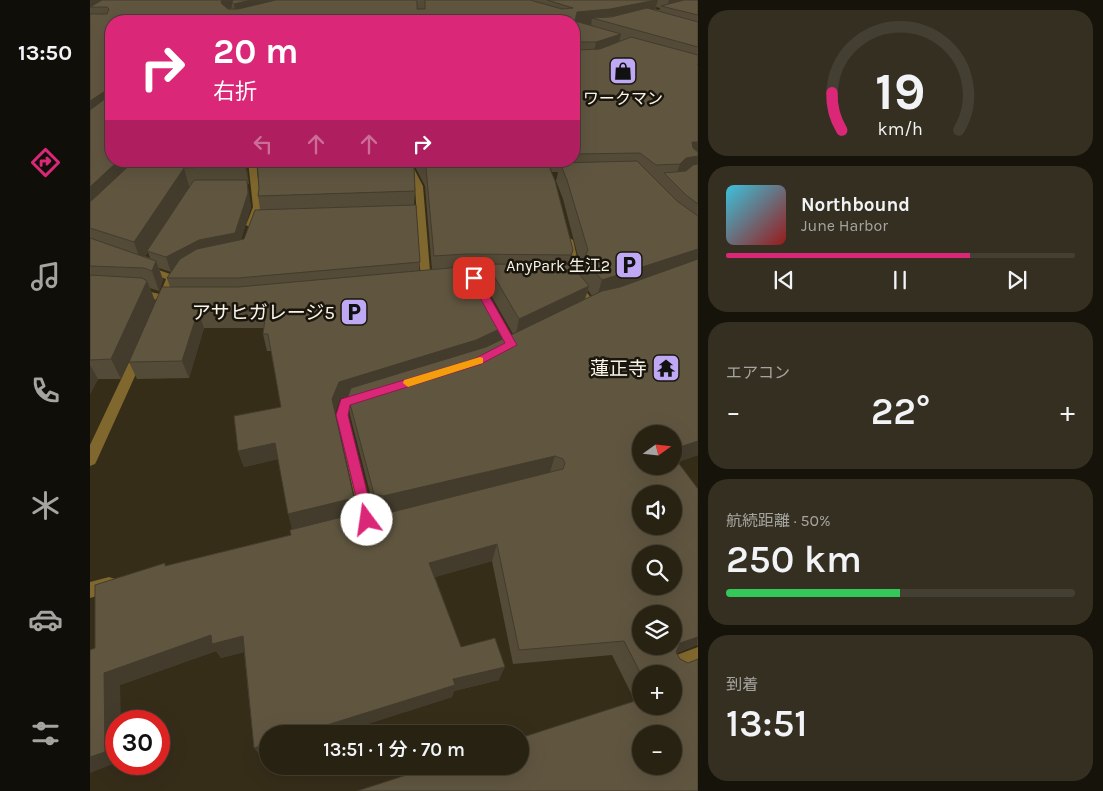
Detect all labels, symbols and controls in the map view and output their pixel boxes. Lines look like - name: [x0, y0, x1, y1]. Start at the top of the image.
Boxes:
- text: 20 m: [213, 31, 298, 72]
- icon: right: [130, 35, 195, 100]
- text: 13:50: [18, 40, 72, 66]
- shop icon: ワークマン: [608, 56, 638, 86]
- text: 19: [875, 61, 926, 122]
- text: 右折: [213, 79, 257, 105]
- place label: ワークマン: [583, 89, 663, 108]
- text: km/h: [878, 119, 923, 140]
- icon: left: [249, 130, 277, 158]
- icon: ahead: [302, 130, 330, 158]
- icon: ahead: [355, 130, 383, 158]
- icon: right: [408, 130, 436, 158]
- icon: directions: [28, 145, 63, 180]
- text: Northbound: [801, 194, 910, 216]
- text: June Harbor: [801, 216, 888, 235]
- parking icon: AnyPark 生江2: [614, 250, 644, 280]
- place label: AnyPark 生江2: [506, 256, 610, 275]
- pin: [453, 257, 495, 299]
- icon: music: [28, 259, 63, 294]
- icon: arrive: [460, 264, 488, 292]
- icon: previous: [770, 266, 798, 294]
- icon: pause: [886, 266, 914, 294]
- icon: next: [1003, 266, 1031, 294]
- parking icon: アサヒガレージ5: [339, 297, 369, 327]
- place label: アサヒガレージ5: [192, 302, 335, 324]
- temple icon: 蓮正寺: [651, 353, 681, 383]
- place label: 蓮正寺: [590, 358, 647, 380]
- text: エアコン: [726, 363, 790, 382]
- icon: phone: [28, 373, 63, 408]
- text: 22°: [871, 389, 930, 434]
- text: −: [726, 395, 741, 428]
- text: +: [1060, 395, 1075, 428]
- north arrow: [632, 425, 682, 475]
- map controls: [632, 425, 682, 775]
- button: sound: [632, 485, 682, 535]
- icon: climate: [28, 488, 63, 523]
- position arrow: [340, 493, 392, 545]
- text: 航続距離 · 50%: [726, 511, 831, 530]
- text: 250 km: [726, 537, 862, 582]
- button: search: [632, 545, 682, 595]
- icon: car: [28, 602, 63, 637]
- button: layers: [632, 605, 682, 655]
- button: +: [632, 665, 682, 715]
- text: 到着: [726, 675, 758, 694]
- text: 13:51: [726, 701, 808, 746]
- speed limit sign: 30: [105, 710, 170, 775]
- icon: filters: [28, 716, 63, 751]
- button: −: [632, 725, 682, 775]
- text: 13:51 · 1 分 · 70 m: [323, 739, 465, 761]

